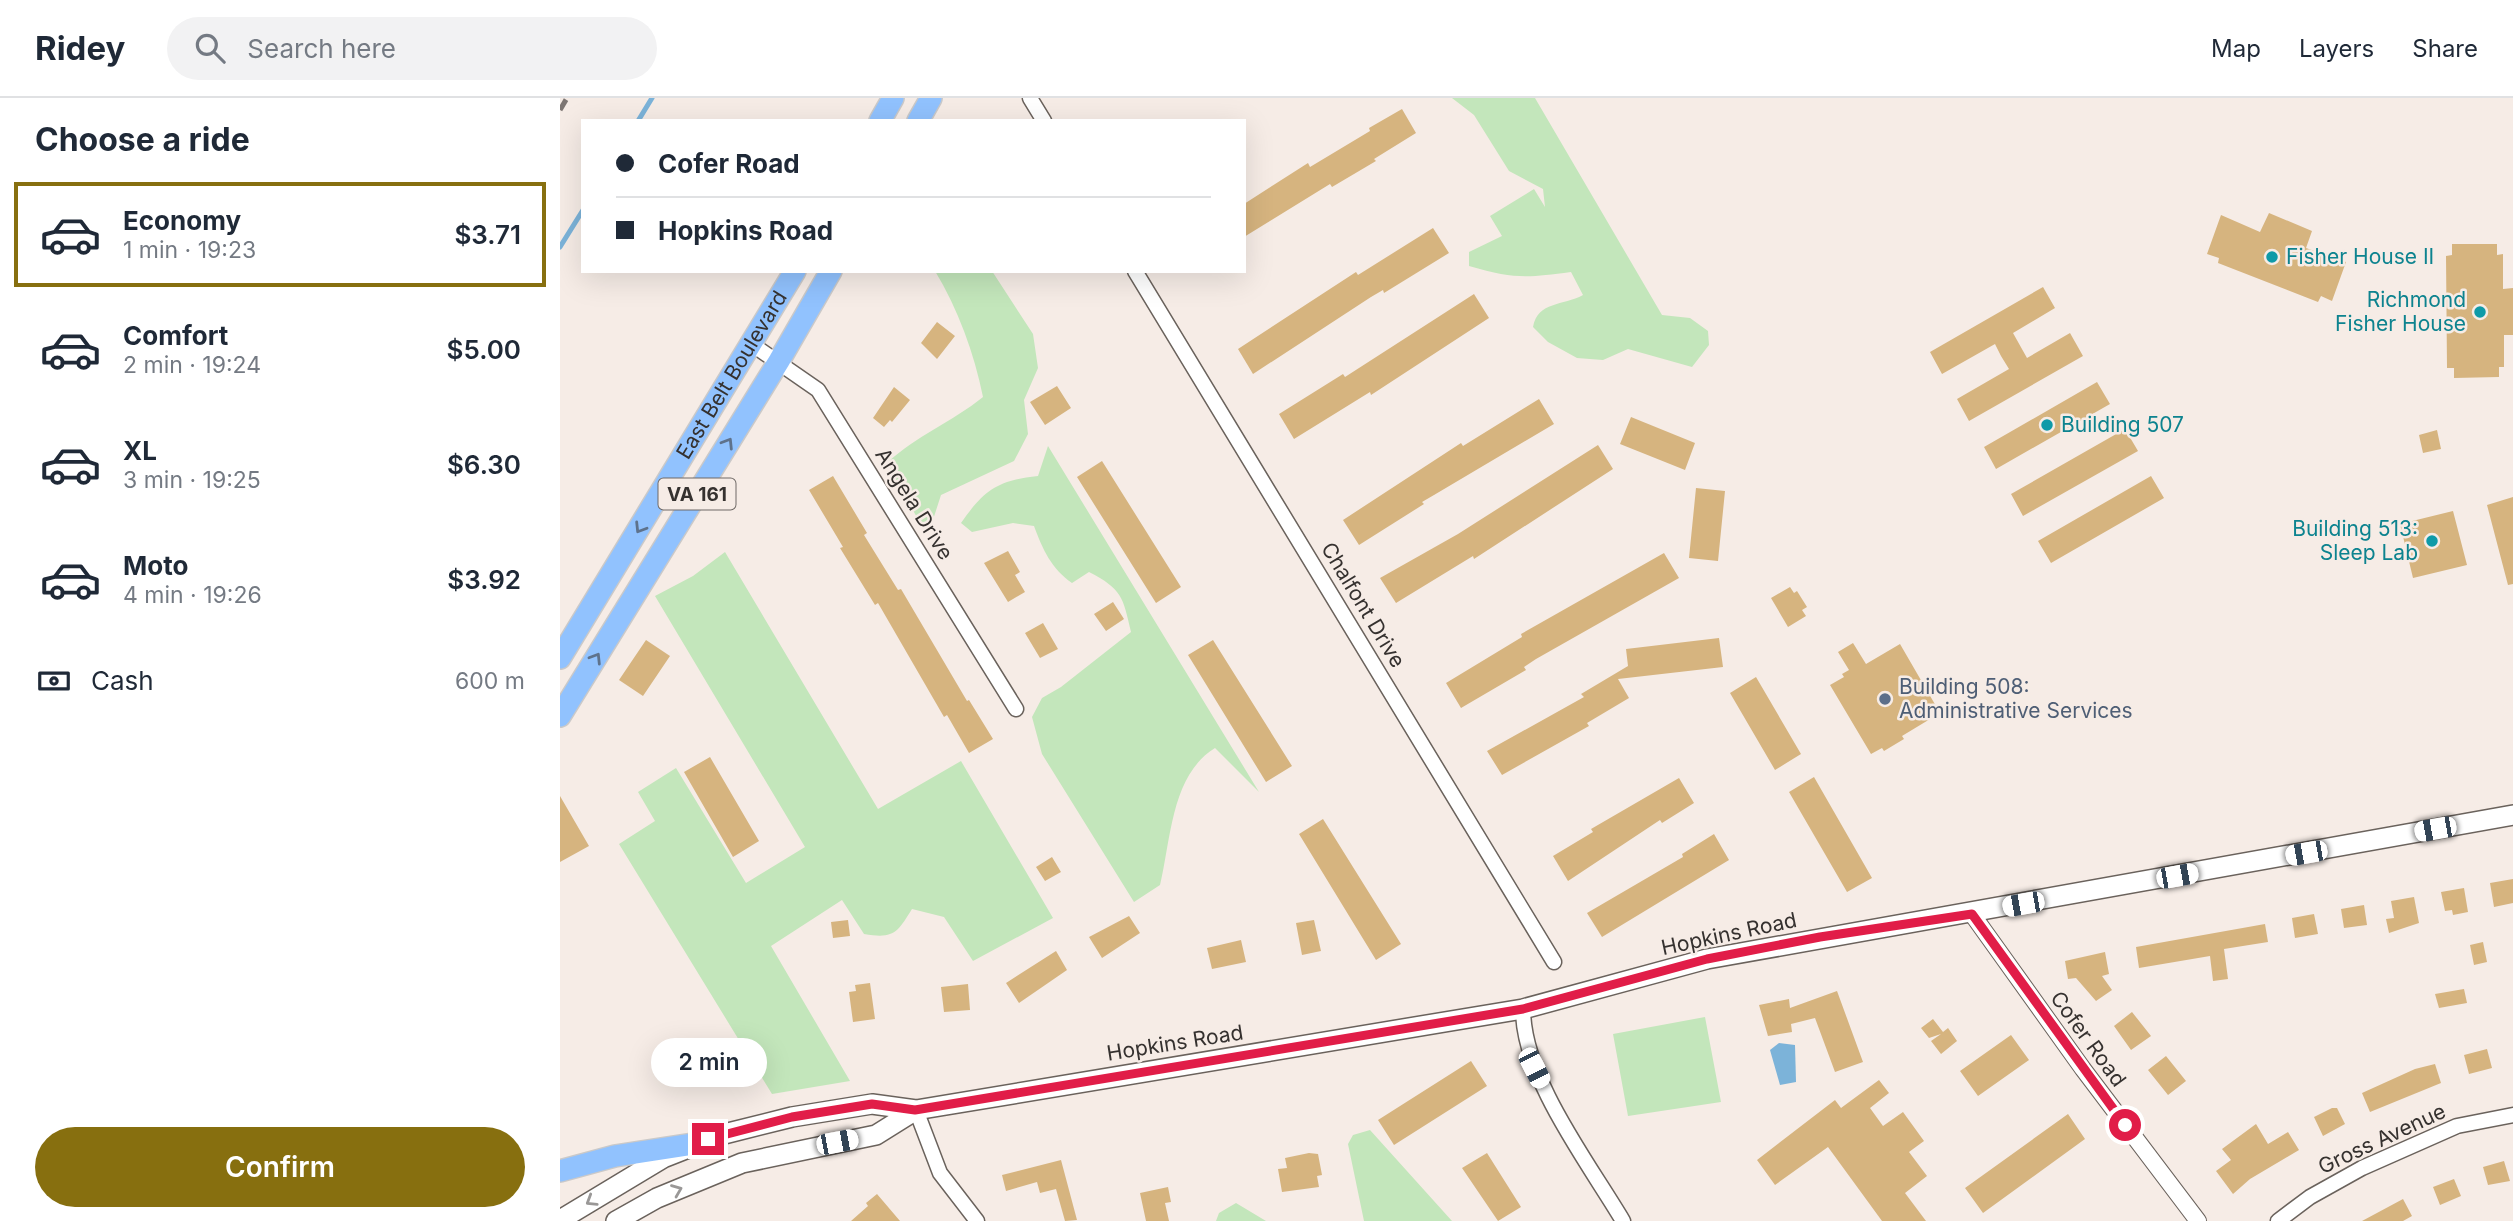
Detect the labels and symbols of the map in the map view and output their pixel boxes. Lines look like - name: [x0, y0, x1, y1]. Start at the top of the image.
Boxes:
- place label: Fisher House II: [2286, 244, 2434, 269]
- marker: Fisher House II: [2264, 249, 2280, 265]
- street label: East Belt Boulevard: [671, 286, 792, 463]
- place label: Richmond Fisher House: [2335, 287, 2466, 336]
- marker: Richmond Fisher House: [2472, 304, 2488, 320]
- place label: Building 507: [2061, 412, 2184, 437]
- marker: Building 507: [2039, 417, 2055, 433]
- one-way arrow: [720, 438, 733, 451]
- street label: Angela Drive: [870, 443, 959, 564]
- road number: VA 161: [659, 478, 736, 510]
- place label: Building 513: Sleep Lab: [2292, 516, 2418, 565]
- one-way arrow: [635, 521, 648, 534]
- marker: Building 513: Sleep Lab: [2424, 533, 2440, 549]
- street label: Chalfont Drive: [1316, 538, 1411, 672]
- one-way arrow: [587, 652, 600, 665]
- place label: Building 508: Administrative Services: [1899, 674, 2133, 723]
- marker: Building 508: Administrative Services: [1877, 691, 1893, 707]
- car: [2413, 815, 2458, 843]
- car: [2284, 839, 2329, 867]
- car: [2155, 862, 2200, 890]
- car: [2001, 890, 2046, 918]
- street label: Hopkins Road: [1659, 907, 1799, 960]
- street label: Cofer Road: [2045, 986, 2131, 1091]
- street label: Hopkins Road: [1105, 1019, 1245, 1066]
- callout: 2 min: [650, 1038, 766, 1086]
- car: [1516, 1045, 1553, 1091]
- street label: Gross Avenue: [2314, 1098, 2449, 1179]
- route start: [2109, 1109, 2141, 1141]
- route end: [692, 1123, 724, 1155]
- car: [815, 1128, 860, 1156]
- one-way arrow: [670, 1184, 682, 1198]
- one-way arrow: [585, 1192, 598, 1205]

